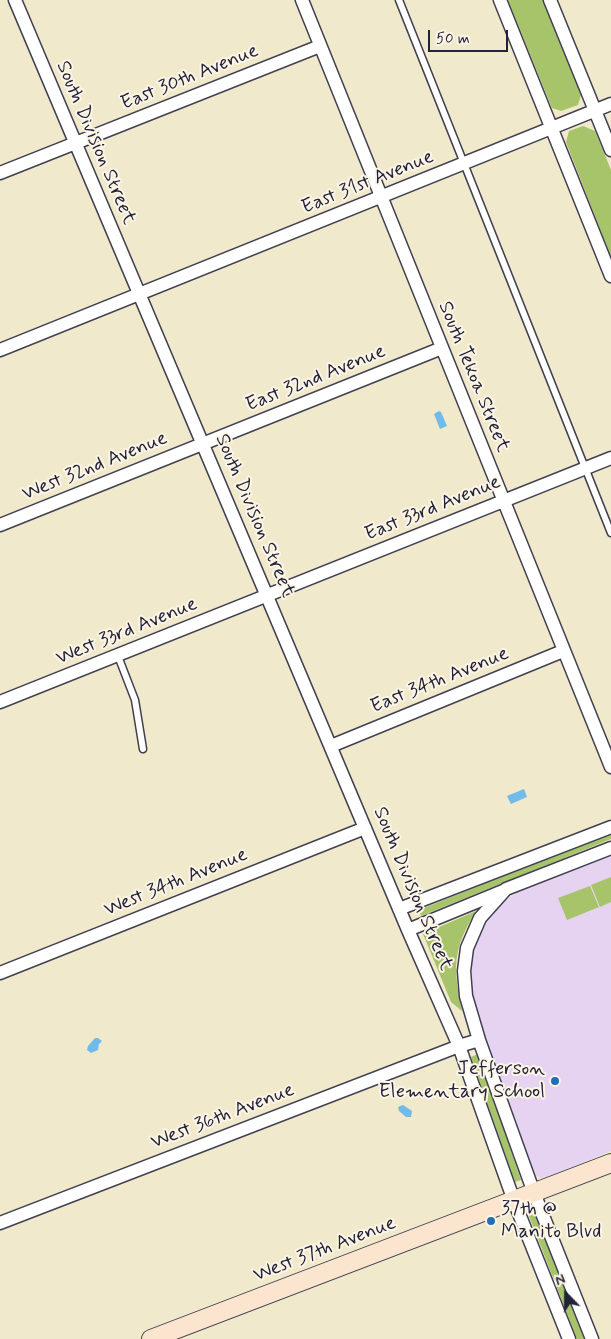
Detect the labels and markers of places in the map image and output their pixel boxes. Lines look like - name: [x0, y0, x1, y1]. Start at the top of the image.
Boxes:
- place label: Jefferson Elementary School: [379, 1058, 545, 1105]
- marker: Jefferson Elementary School: [549, 1075, 561, 1087]
- place label: 37th @ Manito Blvd: [501, 1198, 601, 1245]
- marker: 37th @ Manito Blvd: [485, 1215, 497, 1227]

